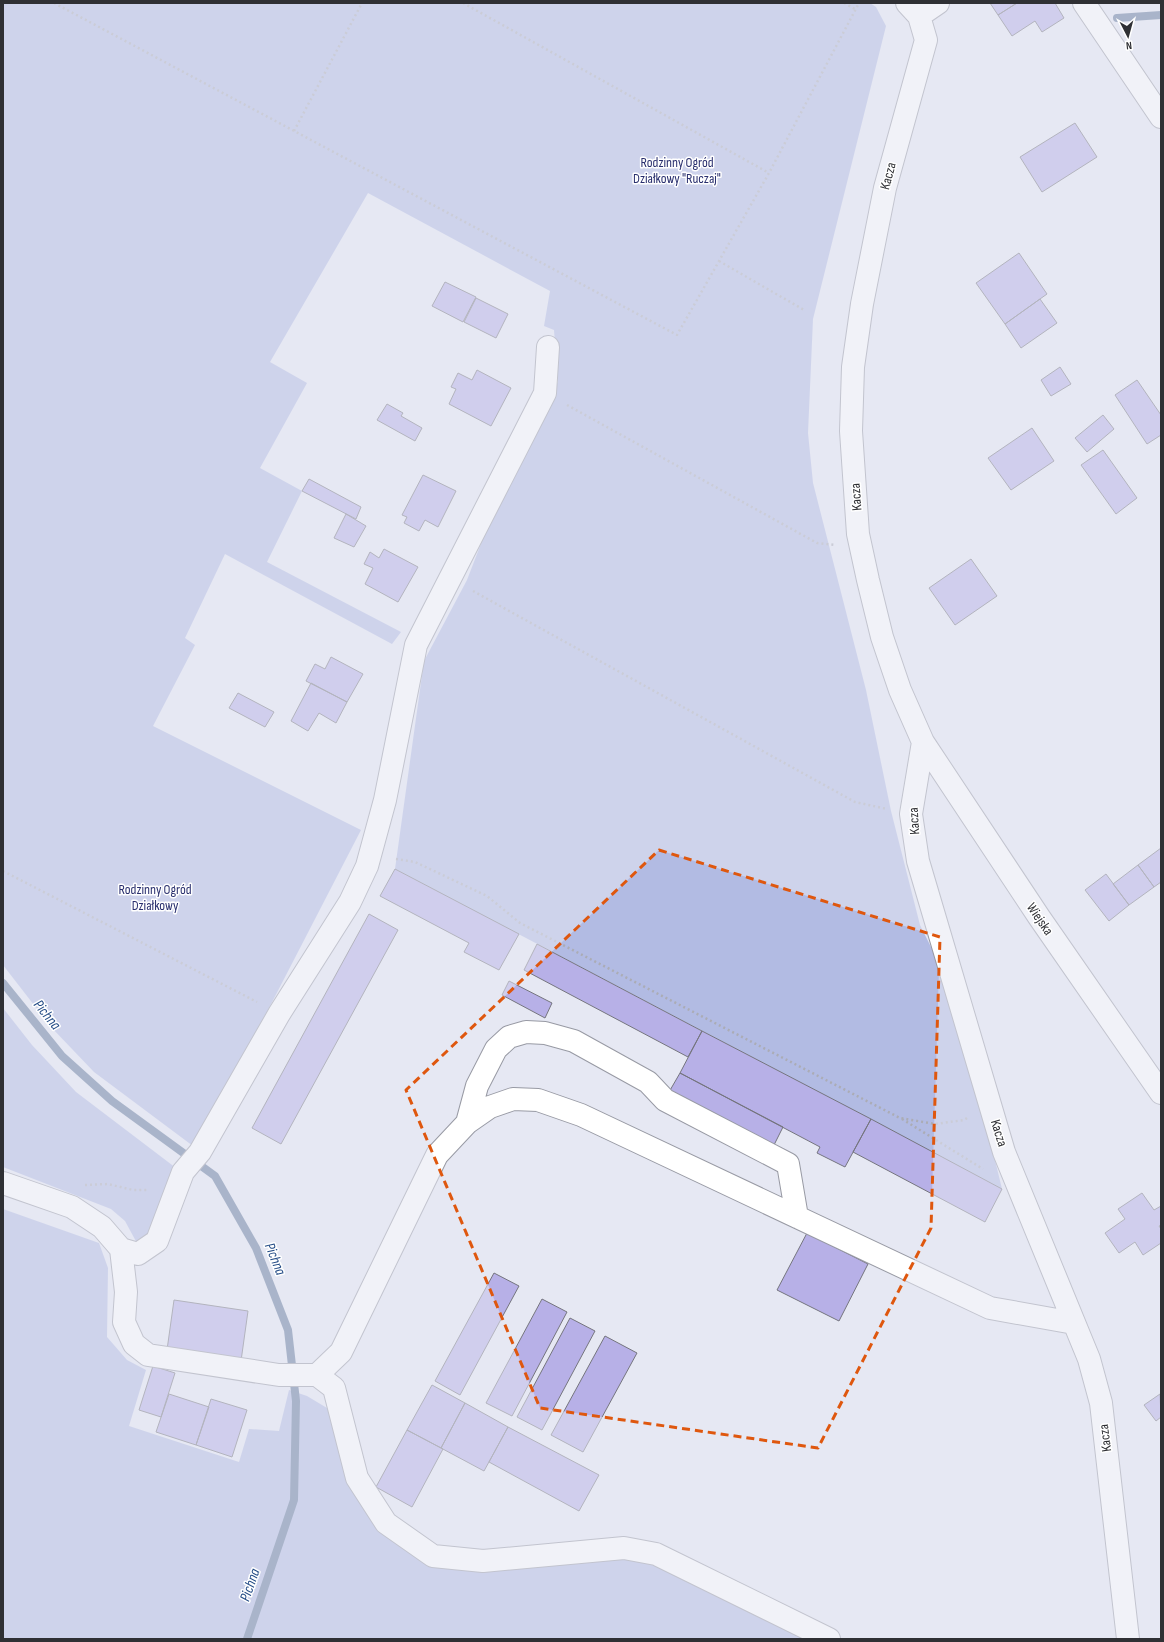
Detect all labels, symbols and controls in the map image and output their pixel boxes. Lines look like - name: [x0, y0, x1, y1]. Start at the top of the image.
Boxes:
- north arrow: [1108, 16, 1148, 56]
- text: N: [1125, 39, 1133, 52]
- park label: Rodzinny Ogród Działkowy "Ruczaj": [633, 154, 721, 187]
- street label: Kacza: [876, 160, 900, 192]
- street label: Kacza: [847, 483, 865, 511]
- street label: Kacza: [905, 807, 923, 835]
- park label: Rodzinny Ogród Działkowy: [118, 881, 192, 914]
- street label: Wiejska: [1023, 899, 1057, 939]
- water label: Pichna: [29, 996, 65, 1034]
- street label: Kacza: [987, 1117, 1011, 1149]
- water label: Pichna: [260, 1240, 290, 1278]
- street label: Kacza: [1095, 1423, 1115, 1453]
- water label: Pichna: [236, 1566, 264, 1604]

